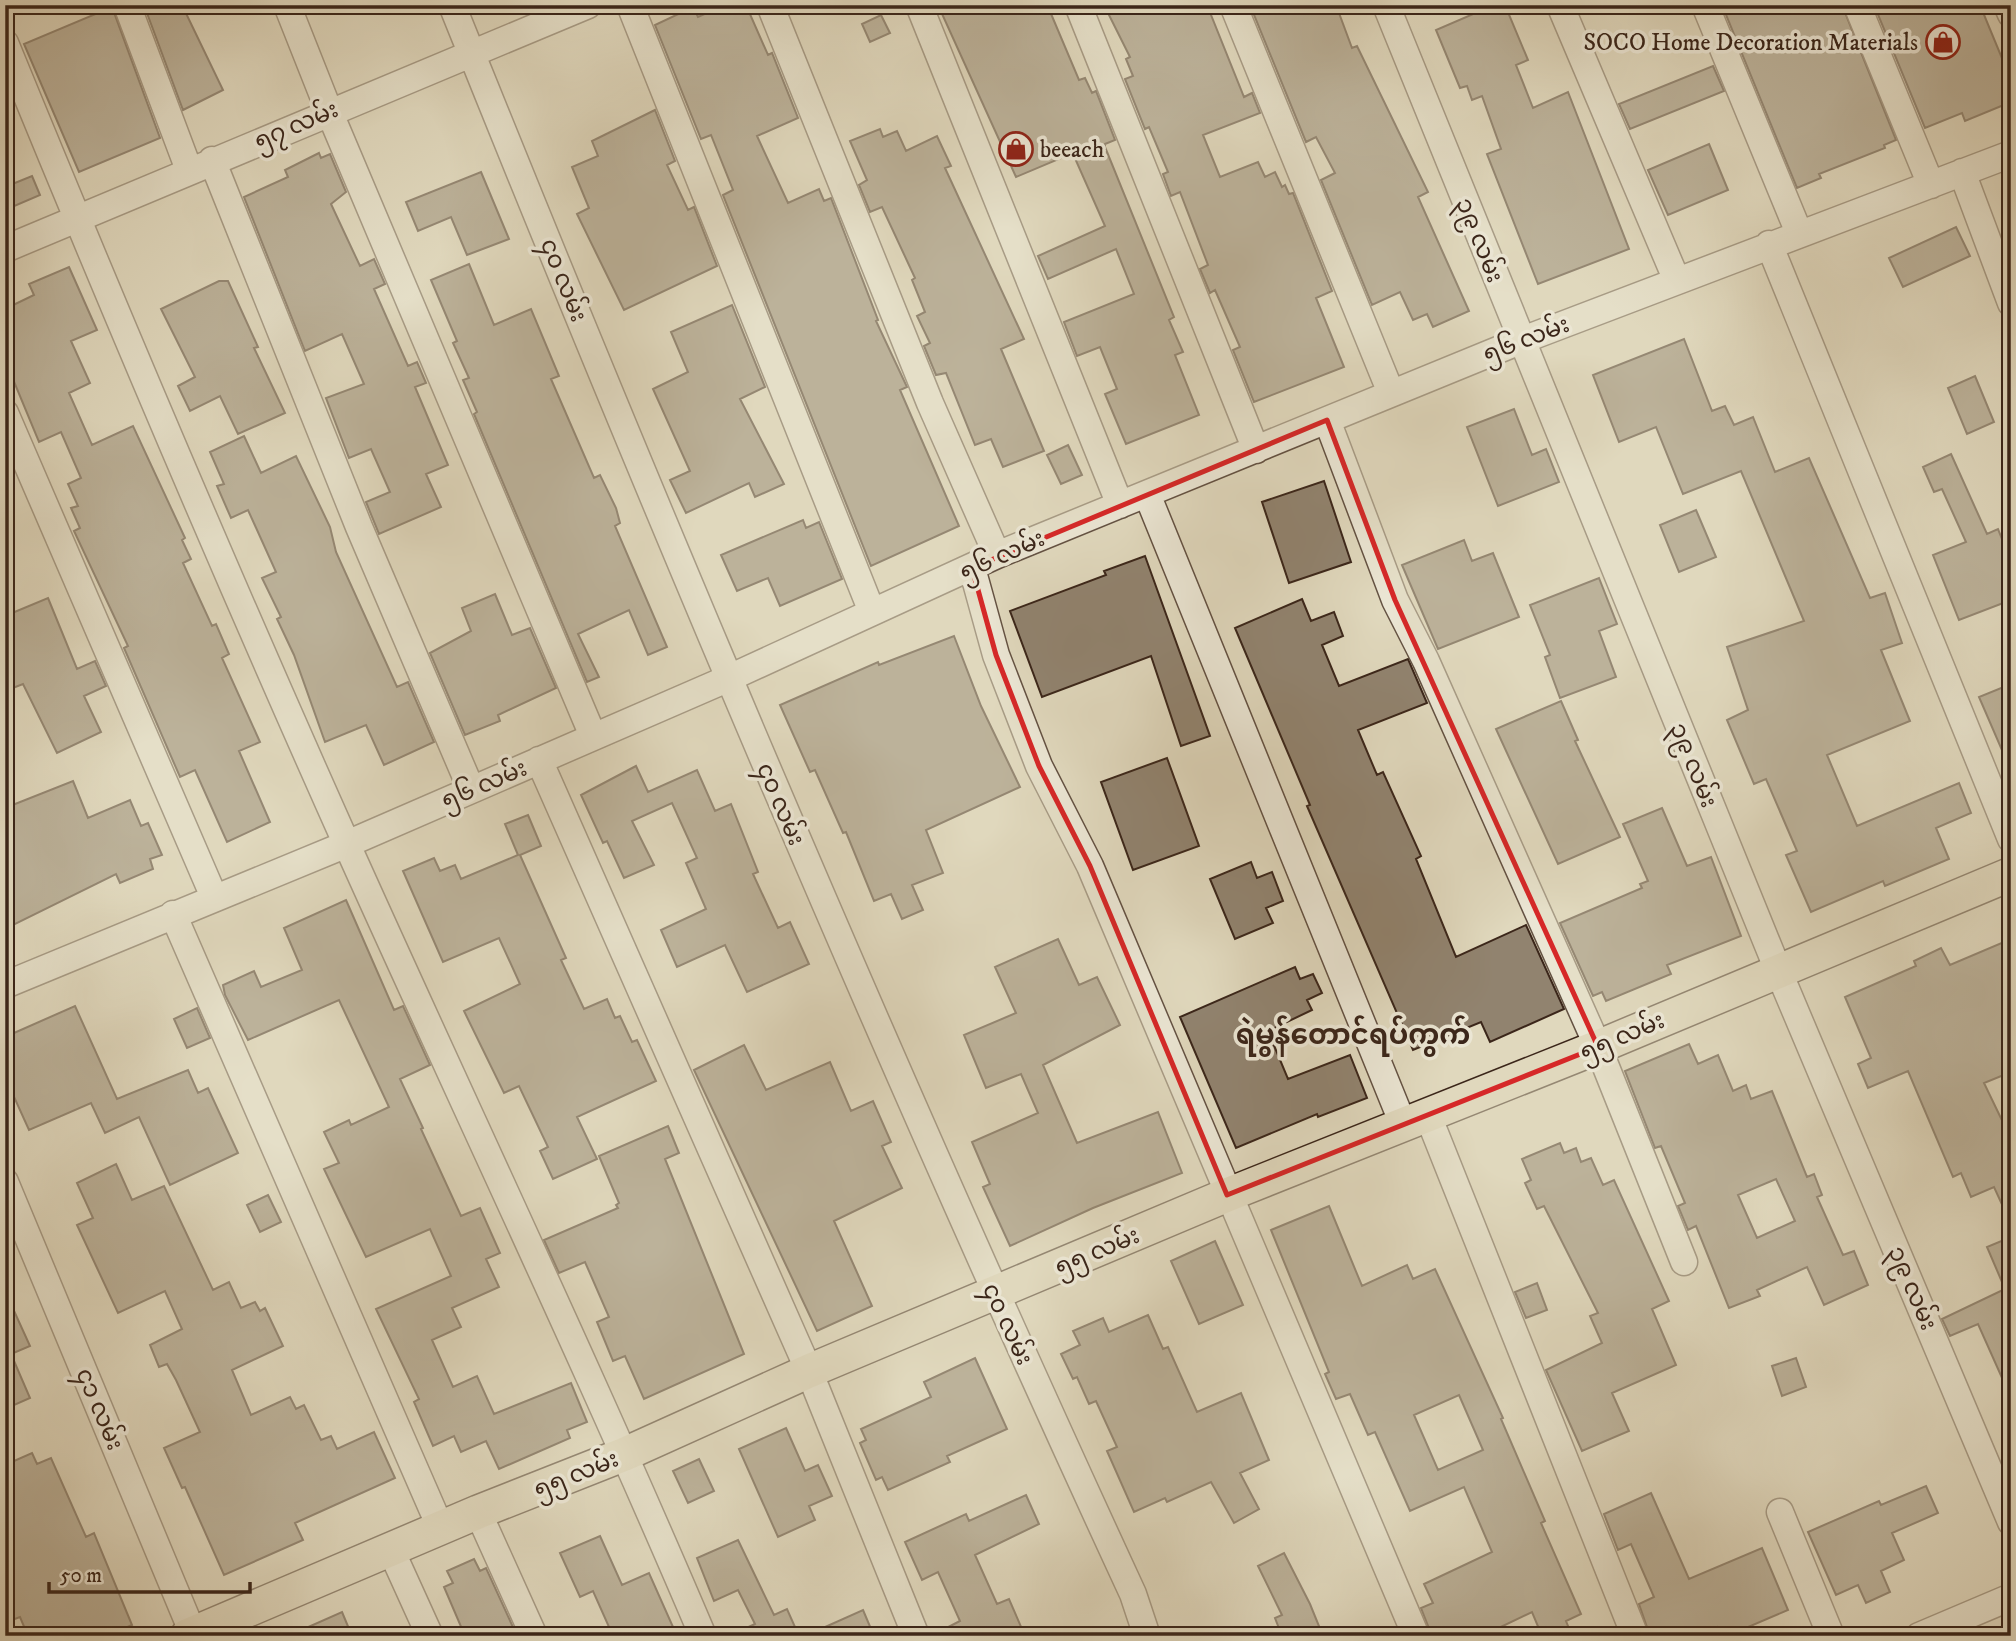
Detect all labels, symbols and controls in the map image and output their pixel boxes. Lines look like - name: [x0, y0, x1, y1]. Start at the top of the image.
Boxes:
- shop icon: SOCO Home Decoration Materials: [1924, 23, 1962, 61]
- place label: SOCO Home Decoration Materials: [1583, 28, 1918, 58]
- street label: ၅၇ လမ်း: [249, 93, 344, 160]
- shop icon: beeach: [997, 130, 1035, 168]
- place label: beeach: [1040, 135, 1105, 165]
- street label: ၃၉ လမ်း: [1446, 193, 1511, 288]
- street label: ၄၀ လမ်း: [530, 234, 595, 328]
- street label: ၅၆ လမ်း: [1478, 308, 1575, 373]
- street label: ၅၆ လမ်း: [954, 522, 1051, 591]
- street label: ၃၉ လမ်း: [1660, 718, 1725, 813]
- street label: ၅၆ လမ်း: [436, 752, 533, 819]
- street label: ၄၀ လမ်း: [746, 758, 813, 852]
- street label: ၅၅ လမ်း: [1575, 1004, 1670, 1071]
- district label: ရဲမွန်တောင်ရပ်ကွက်: [1236, 1015, 1470, 1057]
- street label: ၅၅ လမ်း: [1050, 1219, 1145, 1286]
- street label: ၃၉ လမ်း: [1878, 1241, 1945, 1336]
- street label: ၄၀ လမ်း: [972, 1278, 1041, 1372]
- street label: ၄၁ လမ်း: [66, 1363, 132, 1456]
- street label: ၅၅ လမ်း: [529, 1442, 624, 1508]
- scale bar: [49, 1550, 250, 1594]
- text: 50 m: [60, 1563, 102, 1589]

